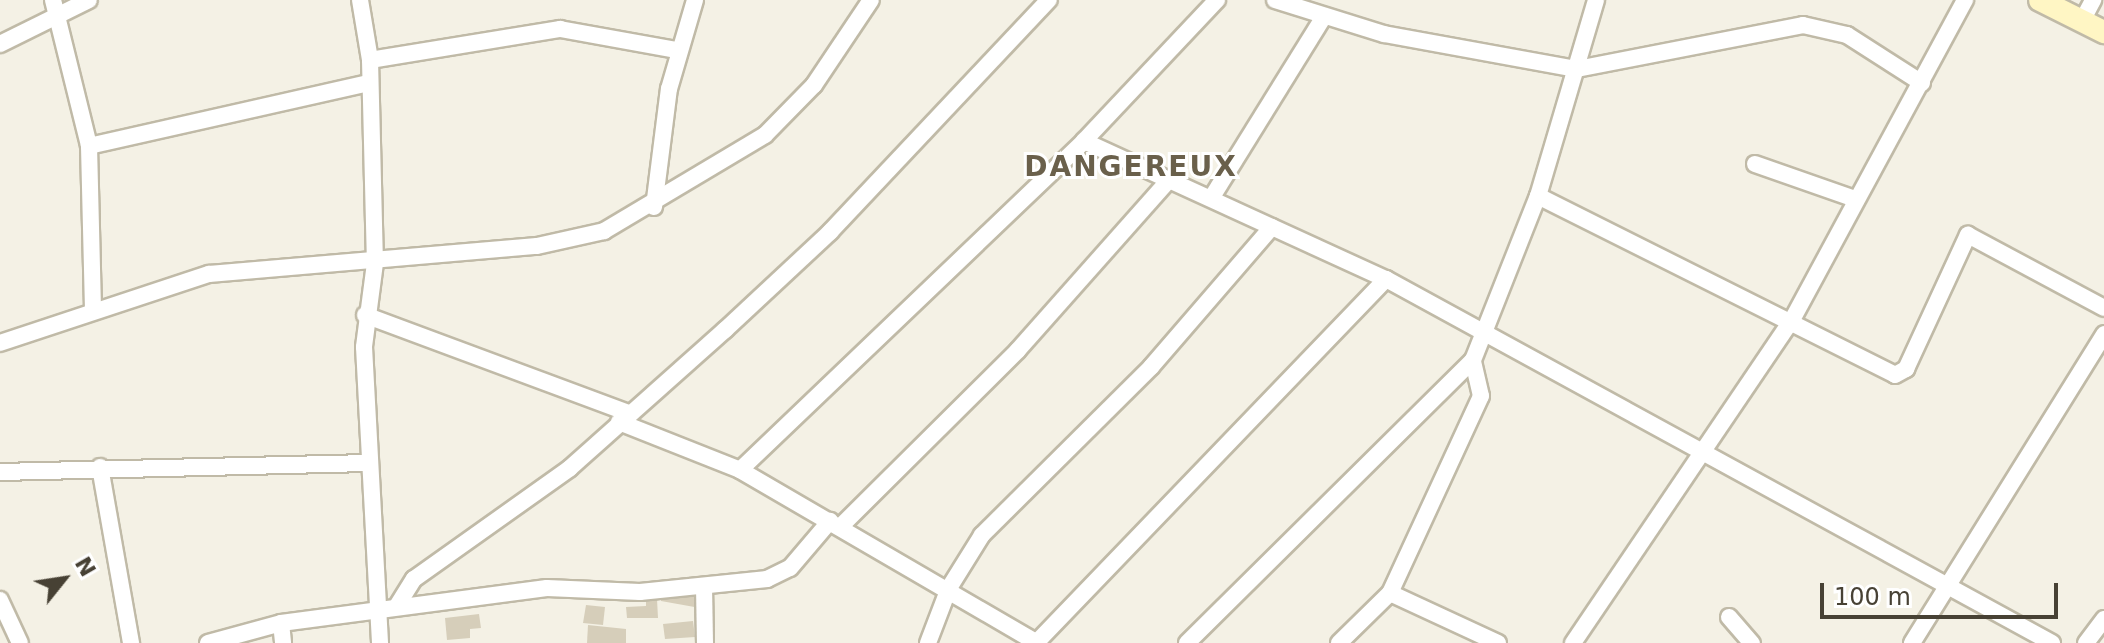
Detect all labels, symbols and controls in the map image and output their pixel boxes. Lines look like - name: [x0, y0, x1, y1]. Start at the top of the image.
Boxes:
- district label: DANGEREUX: [1024, 150, 1238, 184]
- north arrow: [24, 539, 104, 619]
- text: N: [70, 553, 101, 581]
- scale bar: [1824, 567, 2062, 617]
- text: 100 m: [1834, 583, 1911, 611]

